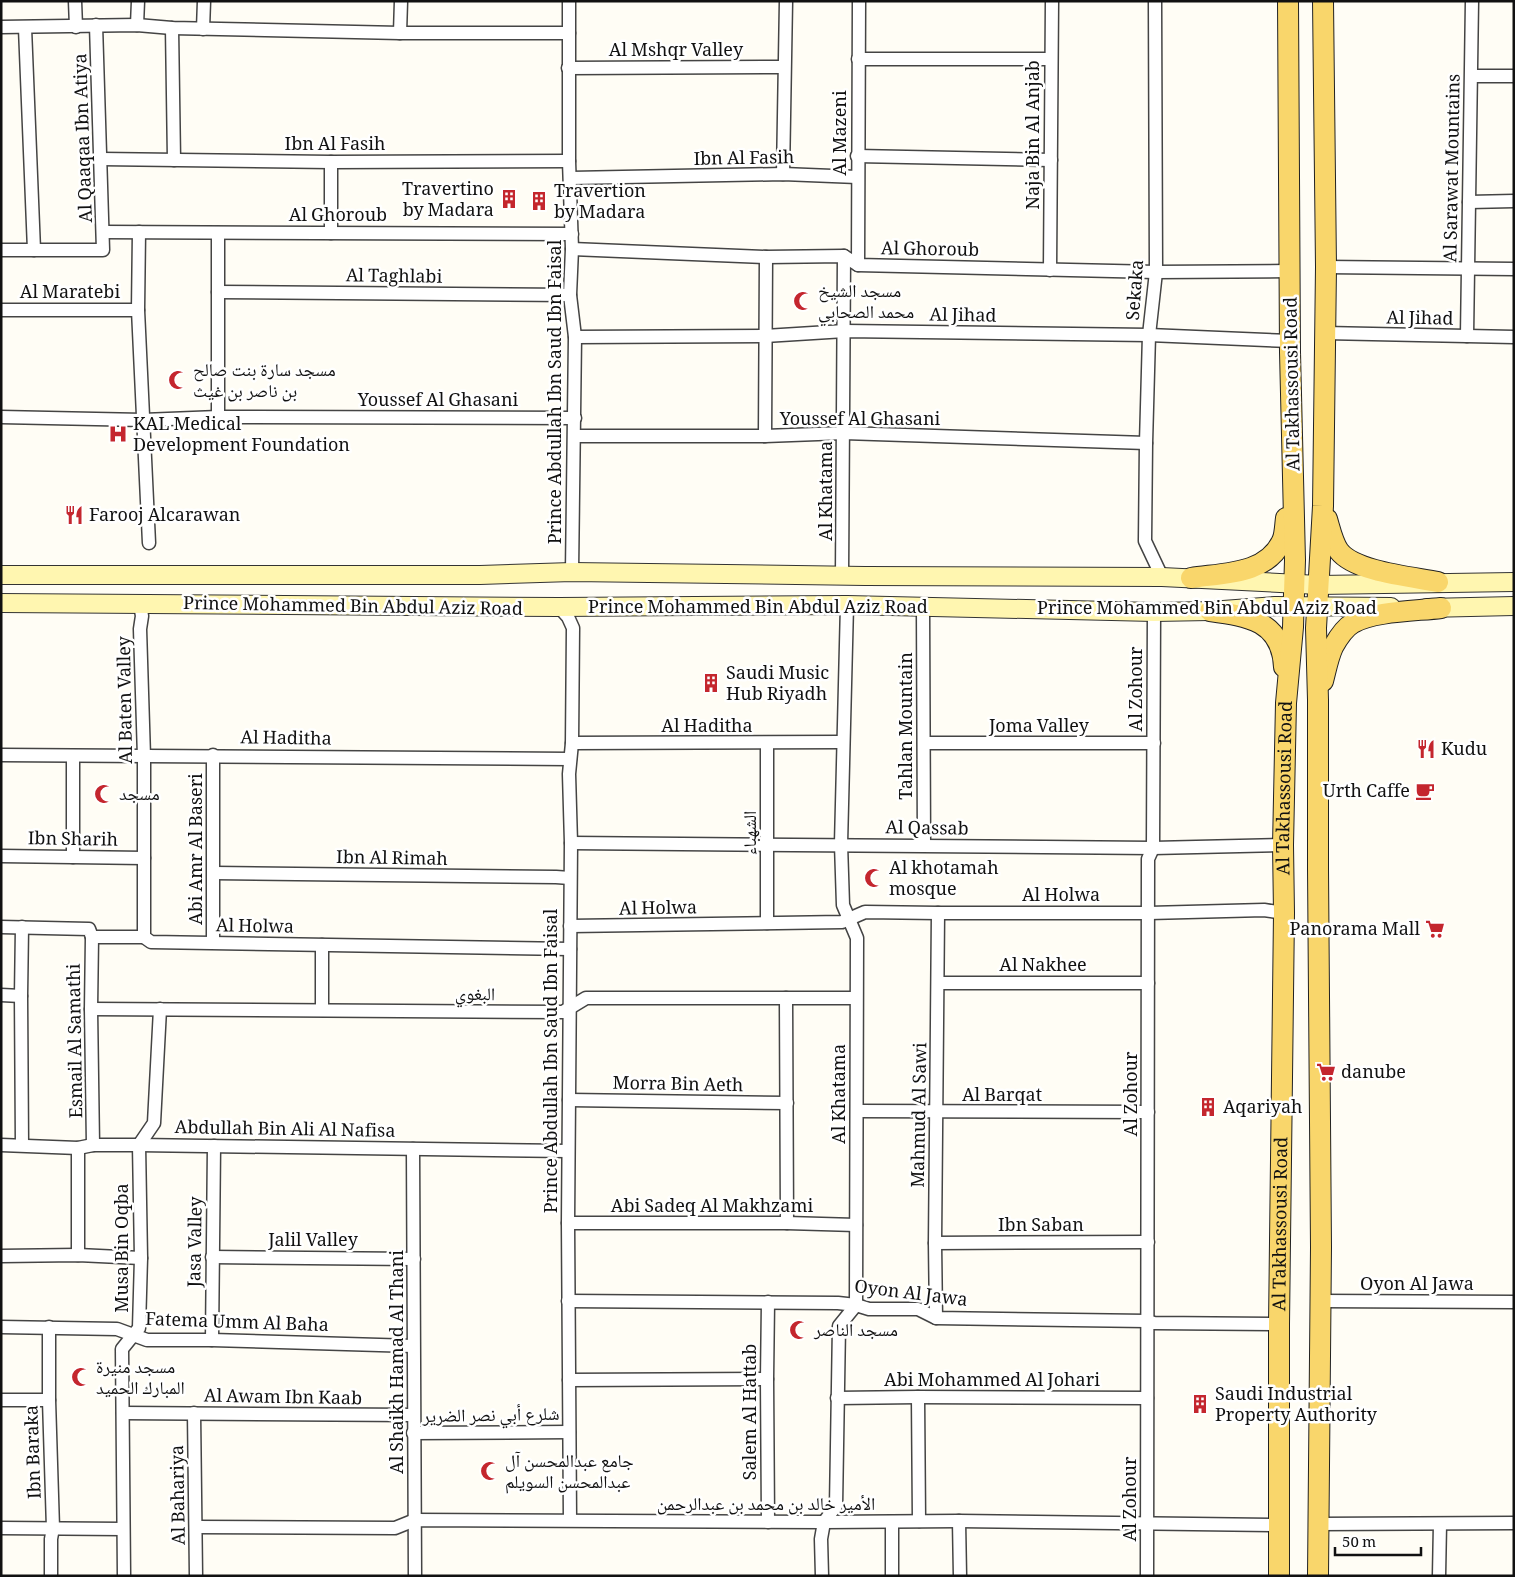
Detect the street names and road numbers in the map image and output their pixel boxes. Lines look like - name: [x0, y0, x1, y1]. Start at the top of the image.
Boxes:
- street label: Al Mshqr Valley: [609, 37, 744, 67]
- street label: Al Qaaqaa Ibn Atiya: [67, 53, 103, 223]
- street label: Naja Bin Al Anjab: [1020, 60, 1050, 210]
- street label: Al Sarawat Mountains: [1437, 73, 1471, 263]
- street label: Al Mazeni: [827, 90, 857, 176]
- street label: Ibn Al Fasih: [285, 131, 385, 161]
- street label: Ibn Al Fasih: [693, 144, 795, 176]
- street label: Al Ghoroub: [289, 202, 387, 232]
- street label: Al Ghoroub: [881, 235, 979, 267]
- street label: Prince Abdullah Ibn Saud Ibn Faisal: [542, 239, 572, 544]
- street label: Sekaka: [1120, 259, 1154, 321]
- street label: Al Taghlabi: [345, 262, 443, 294]
- street label: Al Maratebi: [20, 279, 120, 309]
- street label: Al Takhassousi Road: [1277, 297, 1311, 471]
- street label: Al Jihad: [929, 301, 997, 333]
- street label: Al Jihad: [1386, 304, 1454, 336]
- street label: Youssef Al Ghasani: [357, 387, 519, 417]
- street label: Youssef Al Ghasani: [779, 406, 941, 436]
- street label: Al Khatama: [813, 441, 843, 541]
- street label: Prince Mohammed Bin Abdul Aziz Road: [183, 590, 523, 626]
- street label: Prince Mohammed Bin Abdul Aziz Road: [588, 594, 928, 624]
- street label: Prince Mohammed Bin Abdul Aziz Road: [1037, 595, 1377, 625]
- street label: Al Baten Valley: [111, 635, 143, 764]
- street label: Al Zohour: [1123, 646, 1153, 732]
- street label: Tahlan Mountain: [893, 652, 923, 800]
- street label: Al Takhassousi Road: [1270, 701, 1303, 875]
- street label: Al Haditha: [661, 713, 753, 743]
- street label: Joma Valley: [988, 713, 1090, 743]
- street label: Al Haditha: [240, 724, 332, 756]
- street label: Abi Amr Al Baseri: [183, 773, 213, 925]
- street label: الشهباء: [737, 811, 767, 855]
- street label: Al Qassab: [885, 814, 969, 846]
- street label: Ibn Sharih: [28, 825, 118, 857]
- street label: Ibn Al Rimah: [336, 844, 448, 876]
- street label: Al Holwa: [1022, 882, 1100, 912]
- street label: Al Holwa: [619, 894, 697, 926]
- street label: Prince Abdullah Ibn Saud Ibn Faisal: [538, 908, 568, 1213]
- street label: Al Holwa: [216, 912, 294, 944]
- street label: Al Nakhee: [999, 952, 1087, 982]
- street label: Esmail Al Samathi: [61, 963, 93, 1119]
- street label: البغوي: [455, 981, 495, 1011]
- street label: Mahmud Al Sawi: [905, 1042, 937, 1188]
- street label: Al Khatama: [826, 1044, 856, 1144]
- street label: Al Zohour: [1118, 1051, 1148, 1137]
- street label: Morra Bin Aeth: [612, 1070, 744, 1102]
- street label: Al Barqat: [962, 1082, 1042, 1112]
- street label: Abdullah Bin Ali Al Nafisa: [174, 1114, 396, 1148]
- street label: Al Takhassousi Road: [1266, 1137, 1298, 1311]
- street label: Musa Bin Oqba: [109, 1183, 139, 1313]
- street label: Abi Sadeq Al Makhzami: [611, 1193, 813, 1223]
- street label: Jasa Valley: [181, 1195, 213, 1289]
- street label: Ibn Saban: [998, 1212, 1084, 1242]
- street label: Jalil Valley: [267, 1227, 359, 1257]
- street label: Al Shaikh Hamad Al Thani: [384, 1250, 414, 1474]
- street label: Oyon Al Jawa: [1360, 1271, 1474, 1301]
- street label: Oyon Al Jawa: [852, 1273, 969, 1317]
- street label: Fatema Umm Al Baha: [145, 1306, 329, 1342]
- street label: Salem Al Hattab: [737, 1344, 767, 1480]
- street label: Abi Mohammed Al Johari: [884, 1367, 1100, 1397]
- street label: Al Awam Ibn Kaab: [204, 1383, 362, 1415]
- street label: شلرع أبي نصر الضرير: [421, 1401, 560, 1433]
- street label: Ibn Baraka: [18, 1404, 52, 1499]
- street label: Al Bahariya: [164, 1445, 196, 1545]
- street label: Al Zohour: [1117, 1456, 1147, 1542]
- street label: الأمير خالد بن محمد بن عبدالرحمن: [657, 1491, 875, 1521]

